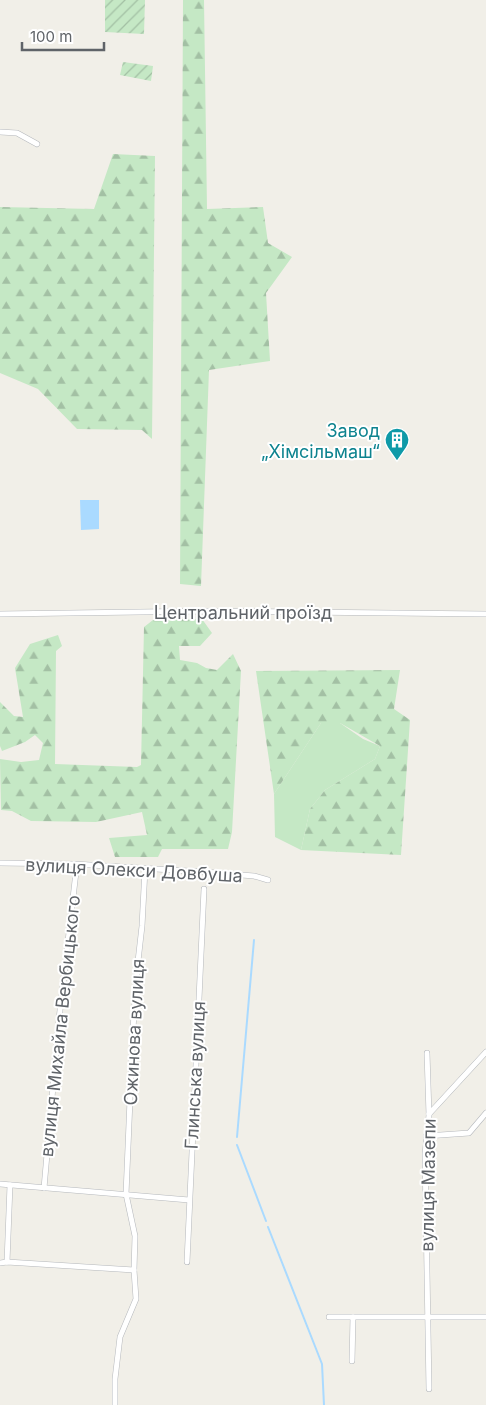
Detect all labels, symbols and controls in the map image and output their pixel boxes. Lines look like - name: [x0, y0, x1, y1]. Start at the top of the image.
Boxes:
- scale bar: [22, 20, 105, 52]
- text: 100 m: [30, 27, 72, 46]
- place label: Завод „Хімсільмаш“: [261, 420, 380, 462]
- building icon: Завод „Хімсільмаш“: [384, 427, 410, 461]
- street label: Центральний проїзд: [154, 602, 332, 623]
- street label: вулиця Олекси Довбуша: [25, 854, 243, 886]
- street label: вулиця Михайла Вербицького: [36, 894, 84, 1158]
- street label: Ожинова вулиця: [120, 958, 148, 1106]
- street label: Глинська вулиця: [181, 1000, 209, 1150]
- street label: вулиця Мазепи: [416, 1118, 440, 1252]

